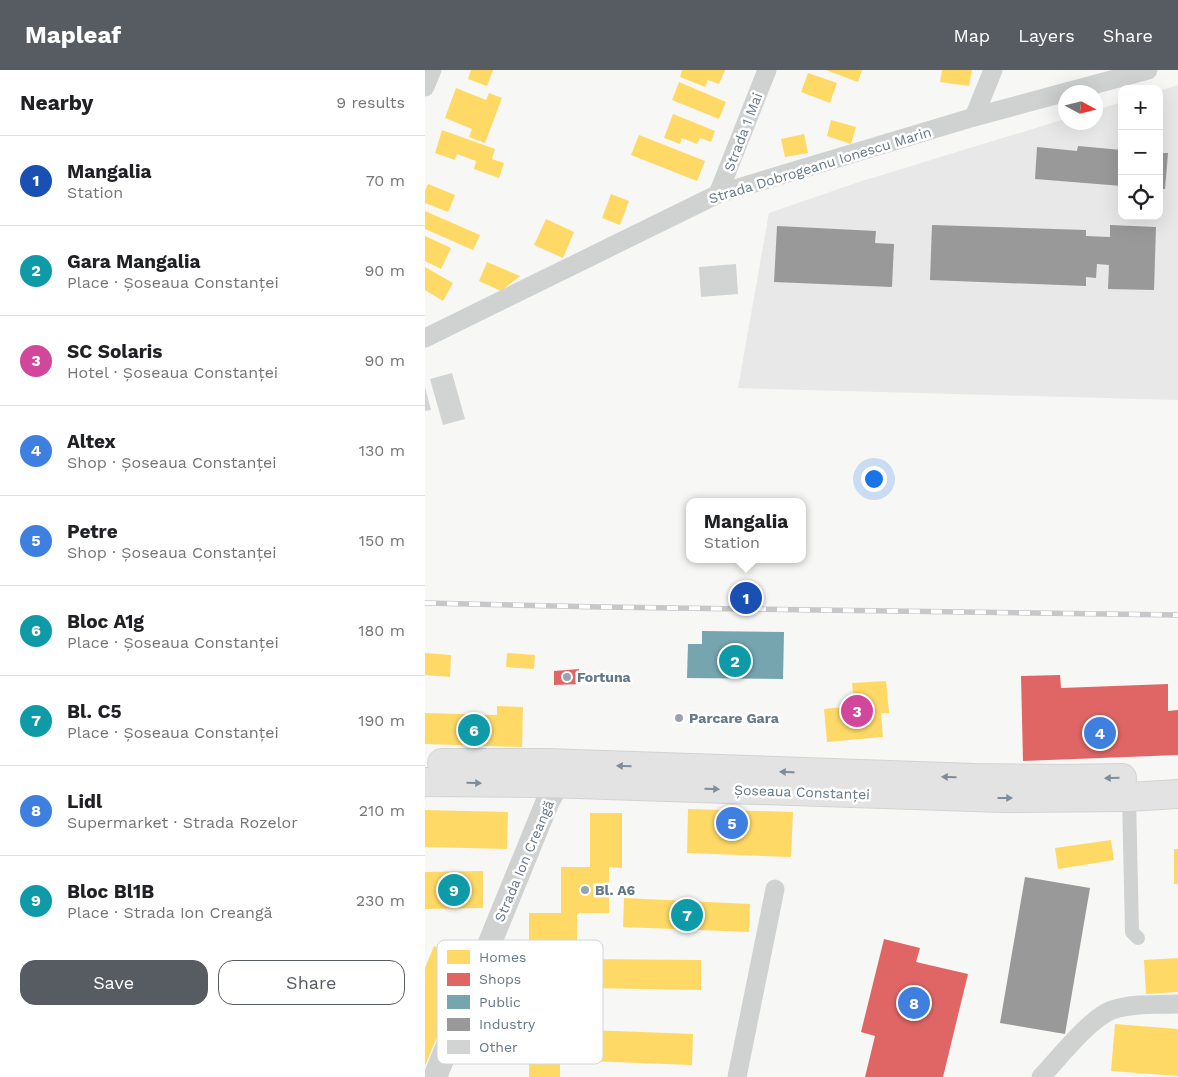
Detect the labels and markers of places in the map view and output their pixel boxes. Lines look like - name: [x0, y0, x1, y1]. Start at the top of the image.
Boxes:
- pin: 1: [730, 579, 762, 617]
- pin: 2: [719, 642, 751, 680]
- place label: Fortuna: [577, 669, 632, 685]
- marker: Fortuna: [561, 671, 573, 683]
- pin: 3: [841, 692, 873, 730]
- place label: Parcare Gara: [689, 710, 780, 726]
- pin: 6: [458, 711, 490, 749]
- marker: Parcare Gara: [673, 712, 685, 724]
- pin: 4: [1084, 714, 1116, 752]
- pin: 5: [716, 804, 748, 842]
- pin: 9: [438, 871, 470, 909]
- place label: Bl. A6: [595, 882, 636, 898]
- marker: Bl. A6: [579, 884, 591, 896]
- pin: 7: [671, 896, 703, 934]
- pin: 8: [898, 984, 930, 1022]

